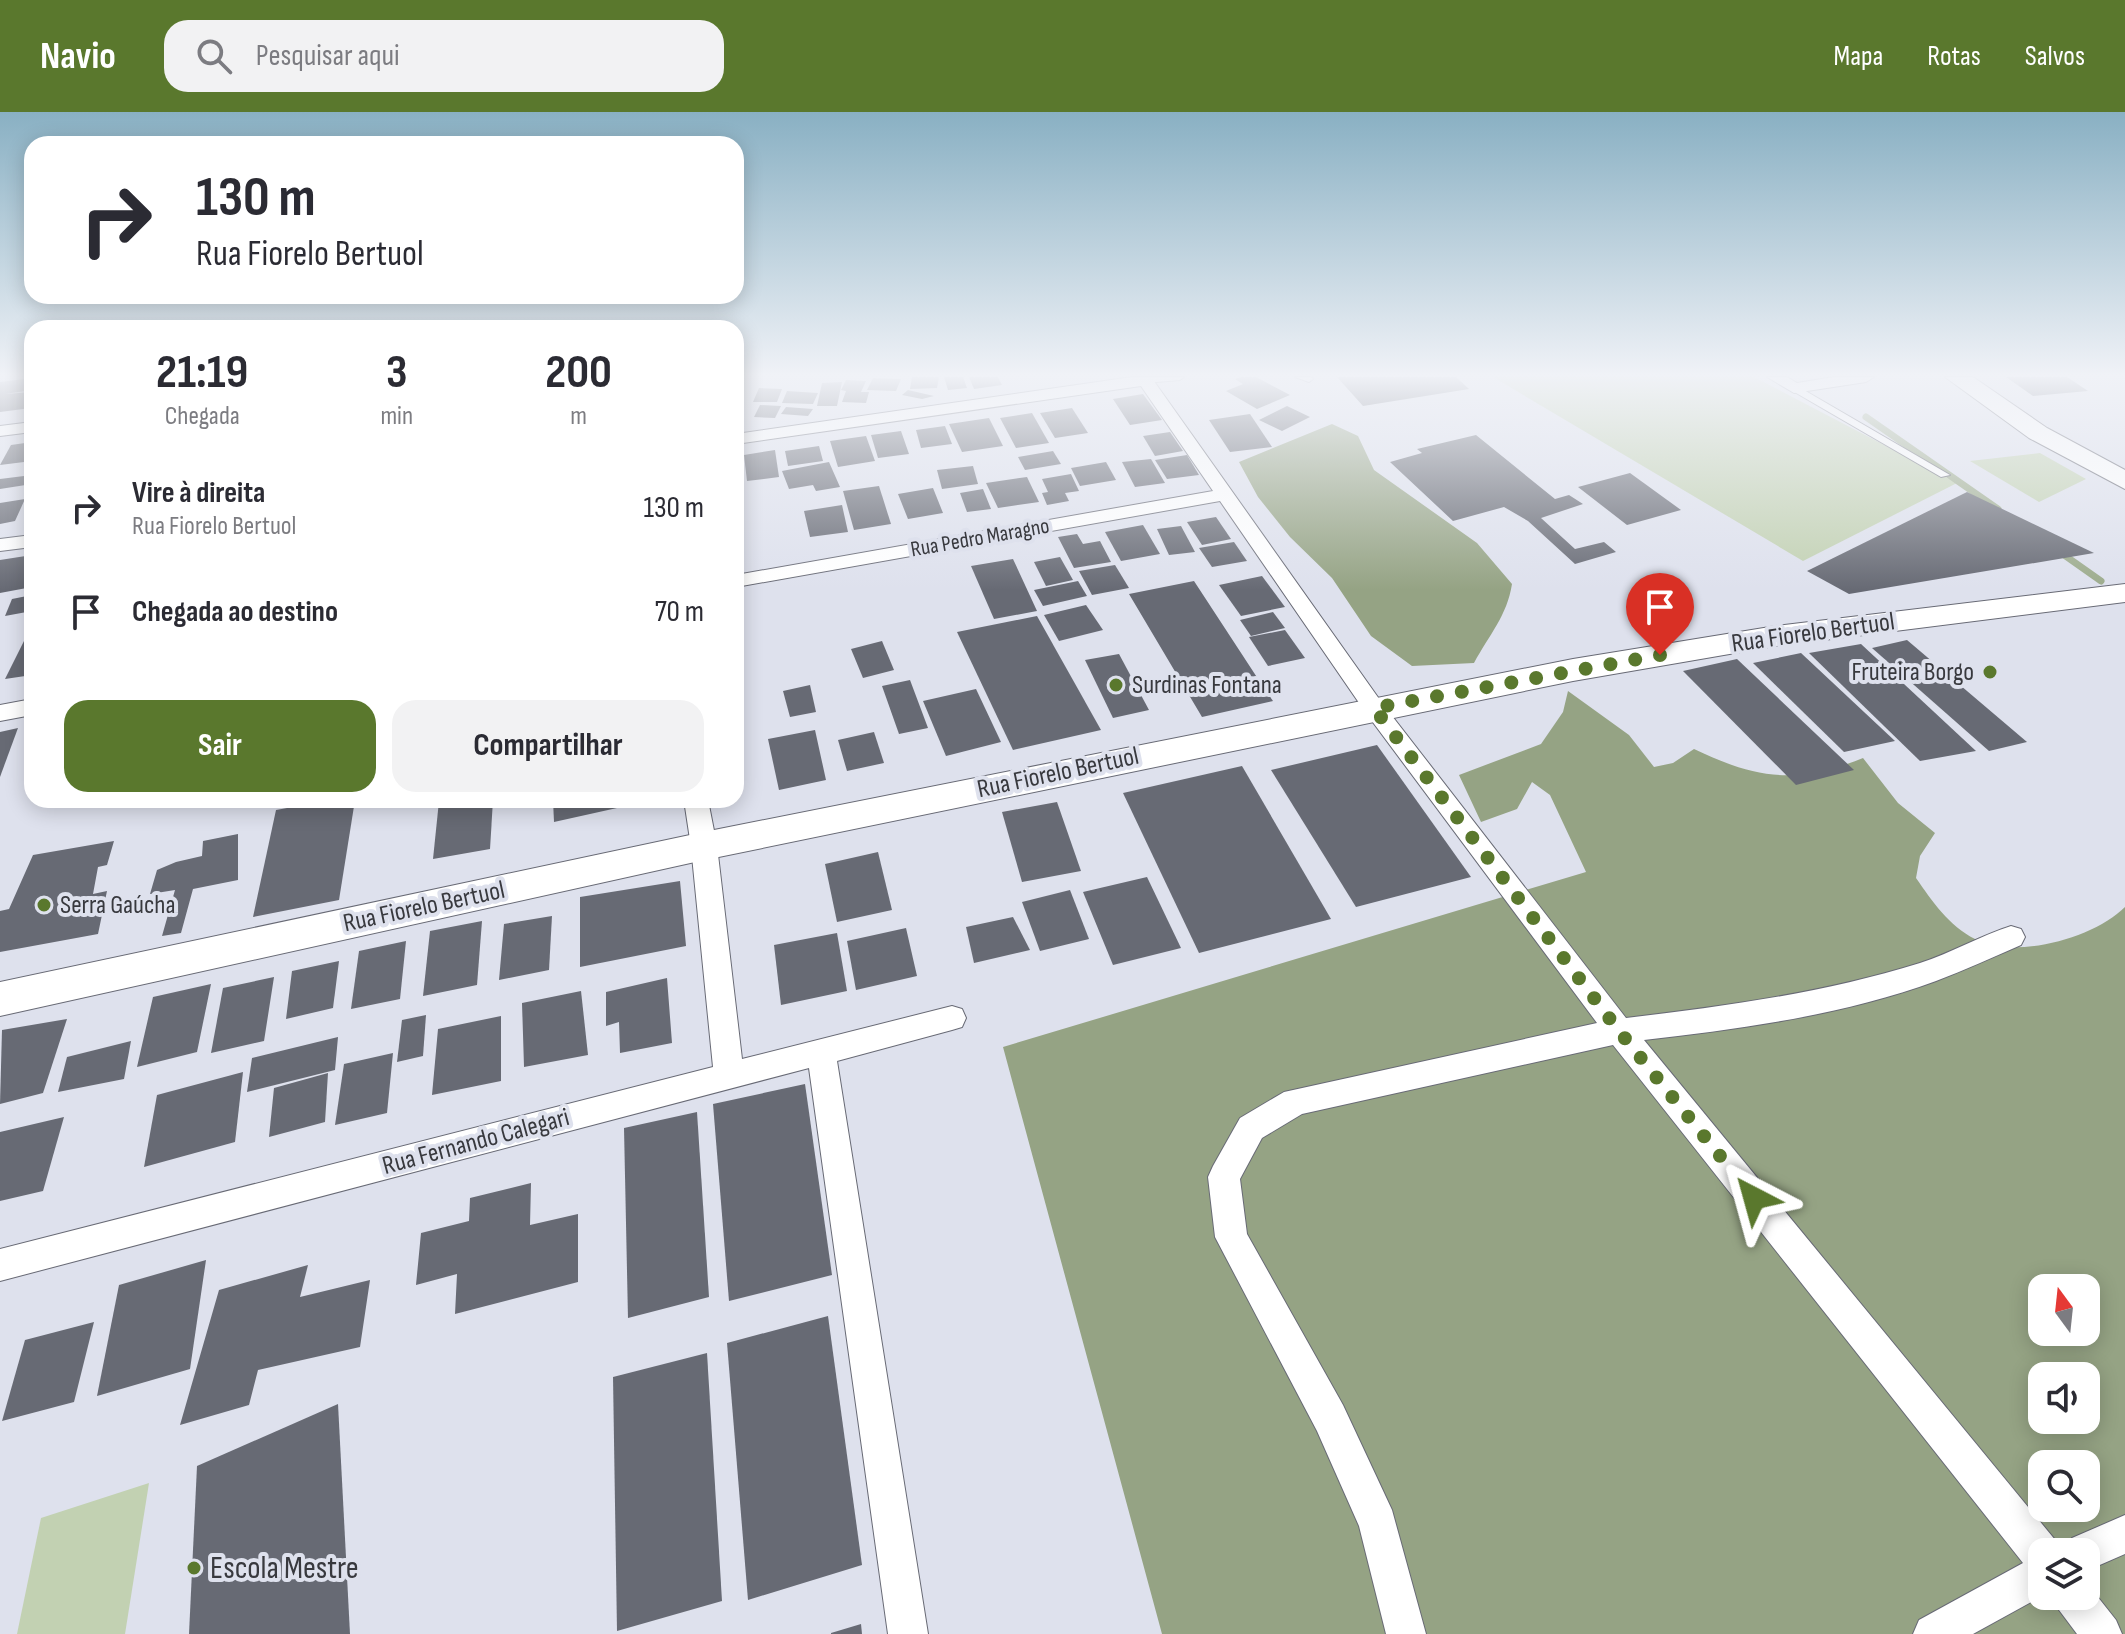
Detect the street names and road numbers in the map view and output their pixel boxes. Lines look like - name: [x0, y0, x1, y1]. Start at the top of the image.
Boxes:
- street label: Rua Pedro Maragno: [908, 513, 1052, 563]
- street label: Rua Fiorelo Bertuol: [1729, 606, 1897, 660]
- street label: Rua Fiorelo Bertuol: [974, 741, 1142, 805]
- street label: Rua Fiorelo Bertuol: [340, 875, 508, 939]
- street label: Rua Fernando Calegari: [379, 1102, 573, 1182]

